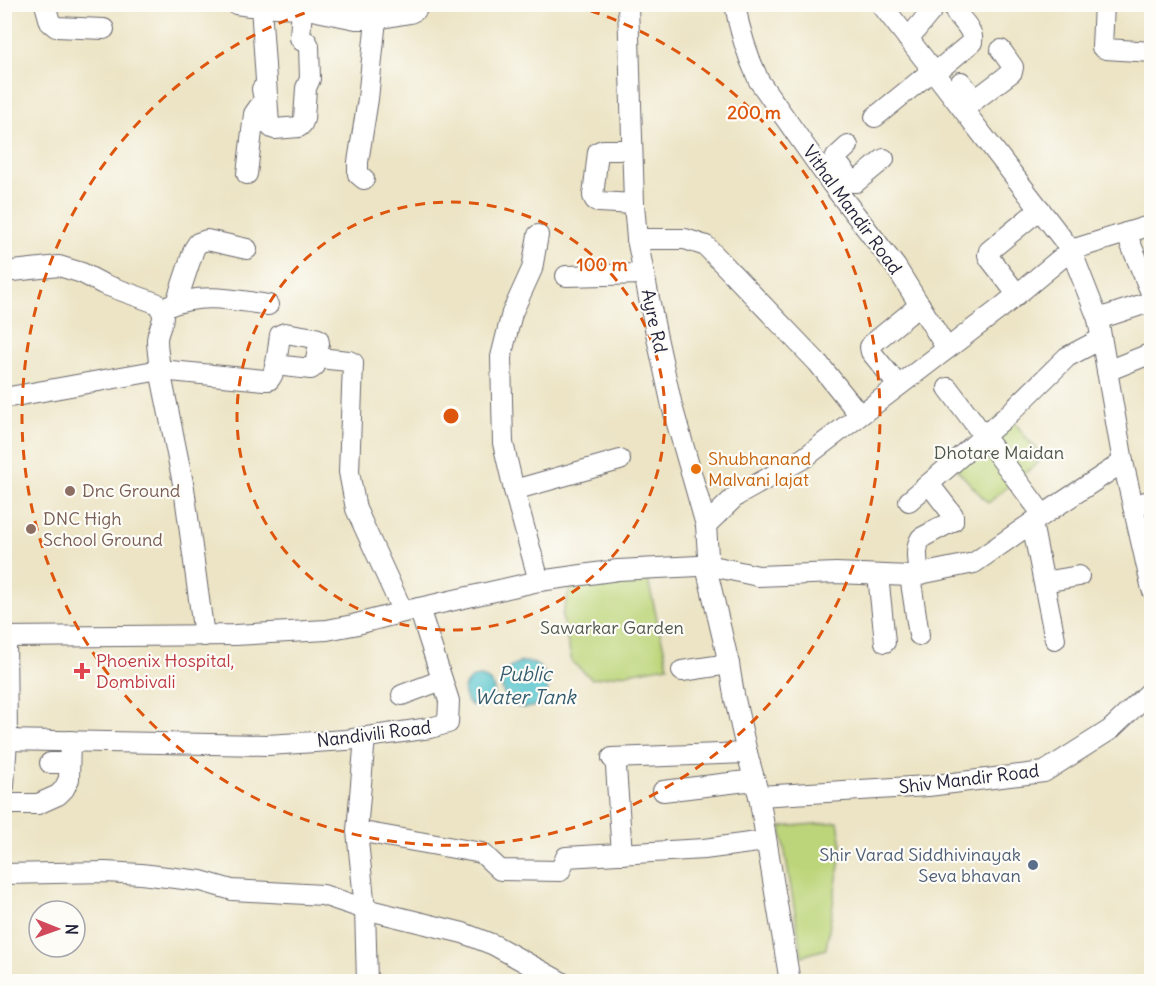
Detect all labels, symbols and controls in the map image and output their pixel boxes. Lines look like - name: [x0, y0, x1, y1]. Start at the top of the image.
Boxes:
- text: 200 m: [727, 101, 781, 124]
- street label: Vithal Mandir Road: [798, 141, 907, 279]
- text: 100 m: [577, 253, 628, 276]
- street label: Ayre Rd: [637, 287, 673, 355]
- centre of rings: [441, 406, 461, 426]
- park label: Dhotare Maidan: [934, 441, 1064, 464]
- place label: Shubhanand Malvani lajat: [708, 447, 812, 491]
- marker: Shubhanand Malvani lajat: [689, 462, 703, 476]
- place label: Dnc Ground: [82, 479, 181, 502]
- marker: Dnc Ground: [63, 484, 77, 498]
- place label: DNC High School Ground: [43, 507, 163, 551]
- marker: DNC High School Ground: [24, 522, 38, 536]
- park label: Sawarkar Garden: [540, 616, 684, 639]
- place label: Phoenix Hospital, Dombivali: [96, 649, 234, 693]
- water label: Public Water Tank: [474, 661, 578, 709]
- marker: Phoenix Hospital, Dombivali: [73, 662, 91, 680]
- street label: Nandivili Road: [315, 715, 433, 752]
- street label: Shiv Mandir Road: [898, 758, 1041, 799]
- place label: Shir Varad Siddhivinayak Seva bhavan: [819, 843, 1021, 887]
- marker: Shir Varad Siddhivinayak Seva bhavan: [1026, 858, 1040, 872]
- north arrow: [27, 899, 87, 959]
- text: N: [62, 924, 82, 935]

